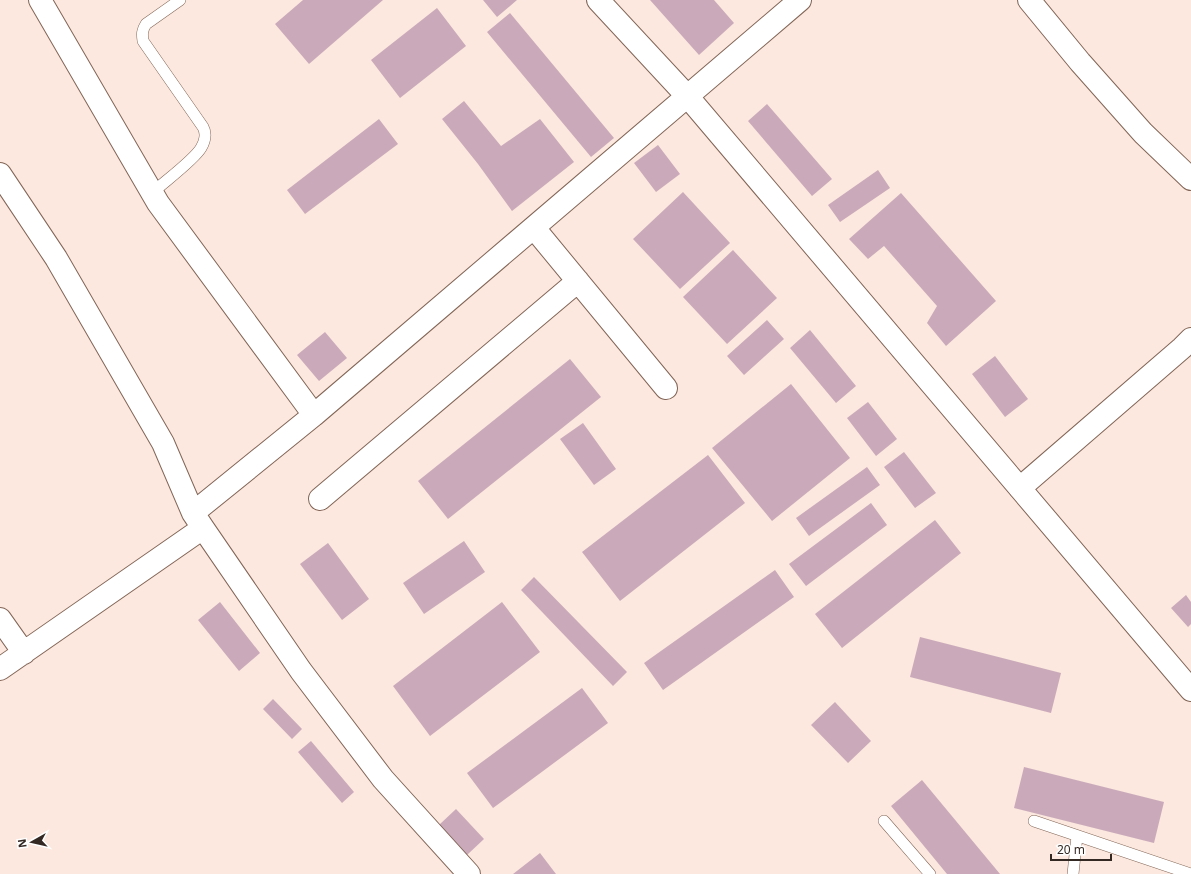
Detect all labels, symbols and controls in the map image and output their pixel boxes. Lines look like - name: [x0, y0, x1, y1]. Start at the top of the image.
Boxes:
- north arrow: [12, 822, 52, 862]
- scale bar: [1051, 836, 1111, 862]
- text: N: [14, 838, 30, 849]
- text: 20 m: [1057, 841, 1085, 858]

